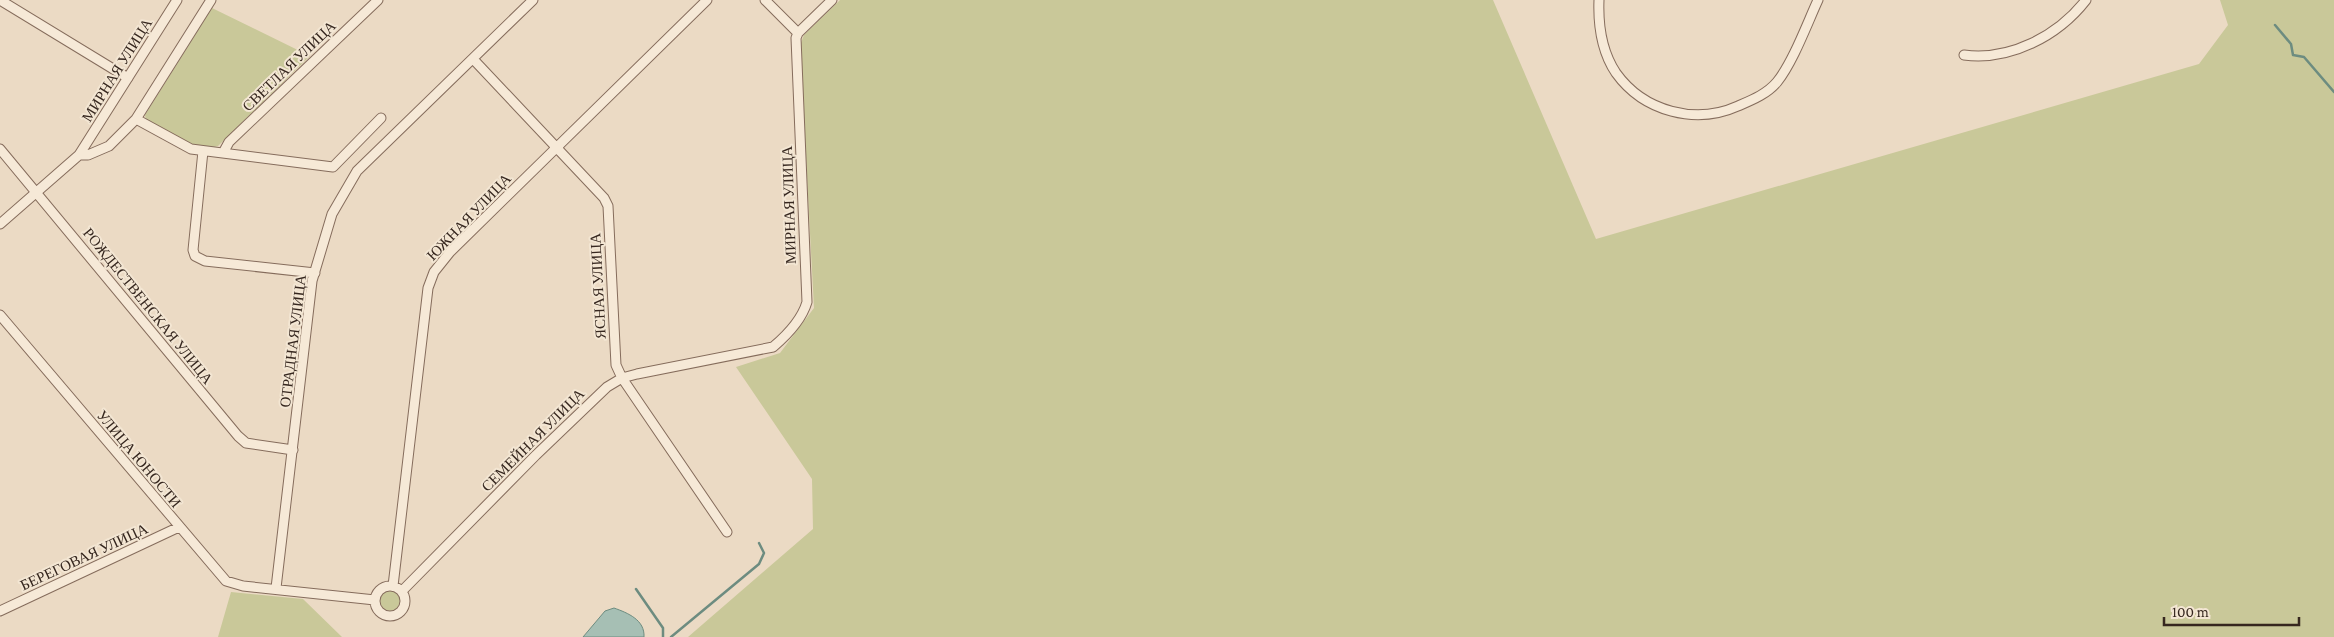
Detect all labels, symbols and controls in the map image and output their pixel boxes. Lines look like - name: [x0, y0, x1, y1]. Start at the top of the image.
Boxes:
- street label: МИРНАЯ УЛИЦА: [79, 15, 155, 125]
- street label: СВЕТЛАЯ УЛИЦА: [239, 17, 339, 114]
- street label: МИРНАЯ УЛИЦА: [779, 145, 799, 265]
- street label: ЮЖНАЯ УЛИЦА: [424, 170, 514, 264]
- street label: РОЖДЕСТВЕНСКАЯ УЛИЦА: [80, 225, 216, 387]
- street label: ЯСНАЯ УЛИЦА: [587, 232, 609, 339]
- street label: ОТРАДНАЯ УЛИЦА: [277, 274, 309, 408]
- street label: СЕМЕЙНАЯ УЛИЦА: [478, 385, 588, 495]
- street label: УЛИЦА ЮНОСТИ: [94, 407, 184, 511]
- street label: БЕРЕГОВАЯ УЛИЦА: [18, 520, 150, 594]
- scale bar: [2164, 594, 2299, 626]
- text: 100 m: [2172, 604, 2209, 620]

